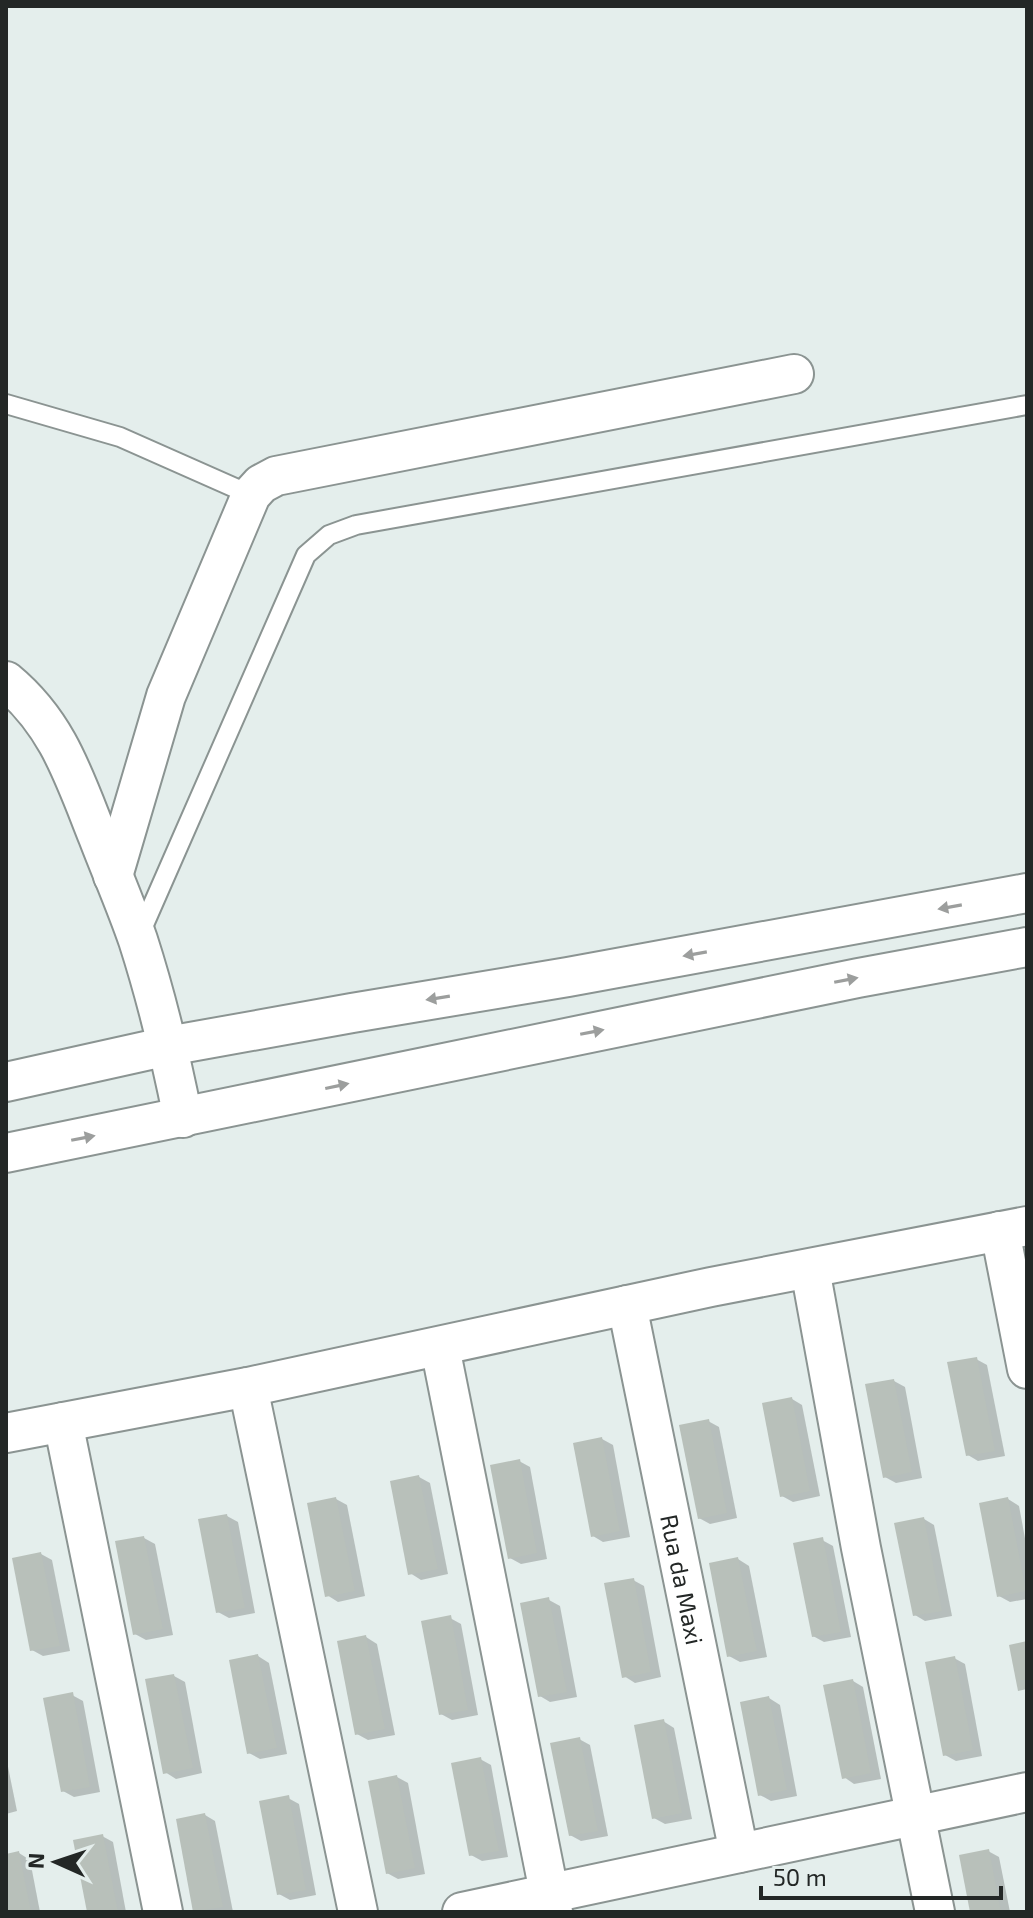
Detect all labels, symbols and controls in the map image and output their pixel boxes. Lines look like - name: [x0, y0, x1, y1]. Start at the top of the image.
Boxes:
- one-way arrow: [938, 901, 963, 914]
- one-way arrow: [682, 948, 707, 960]
- one-way arrow: [834, 974, 859, 986]
- one-way arrow: [426, 993, 451, 1005]
- one-way arrow: [579, 1025, 604, 1038]
- one-way arrow: [325, 1079, 350, 1092]
- one-way arrow: [70, 1132, 95, 1144]
- street label: Rua da Maxi: [656, 1512, 711, 1647]
- north arrow: [16, 1822, 96, 1902]
- scale bar: [761, 1850, 1001, 1900]
- text: N: [22, 1852, 48, 1870]
- text: 50 m: [773, 1862, 827, 1891]

